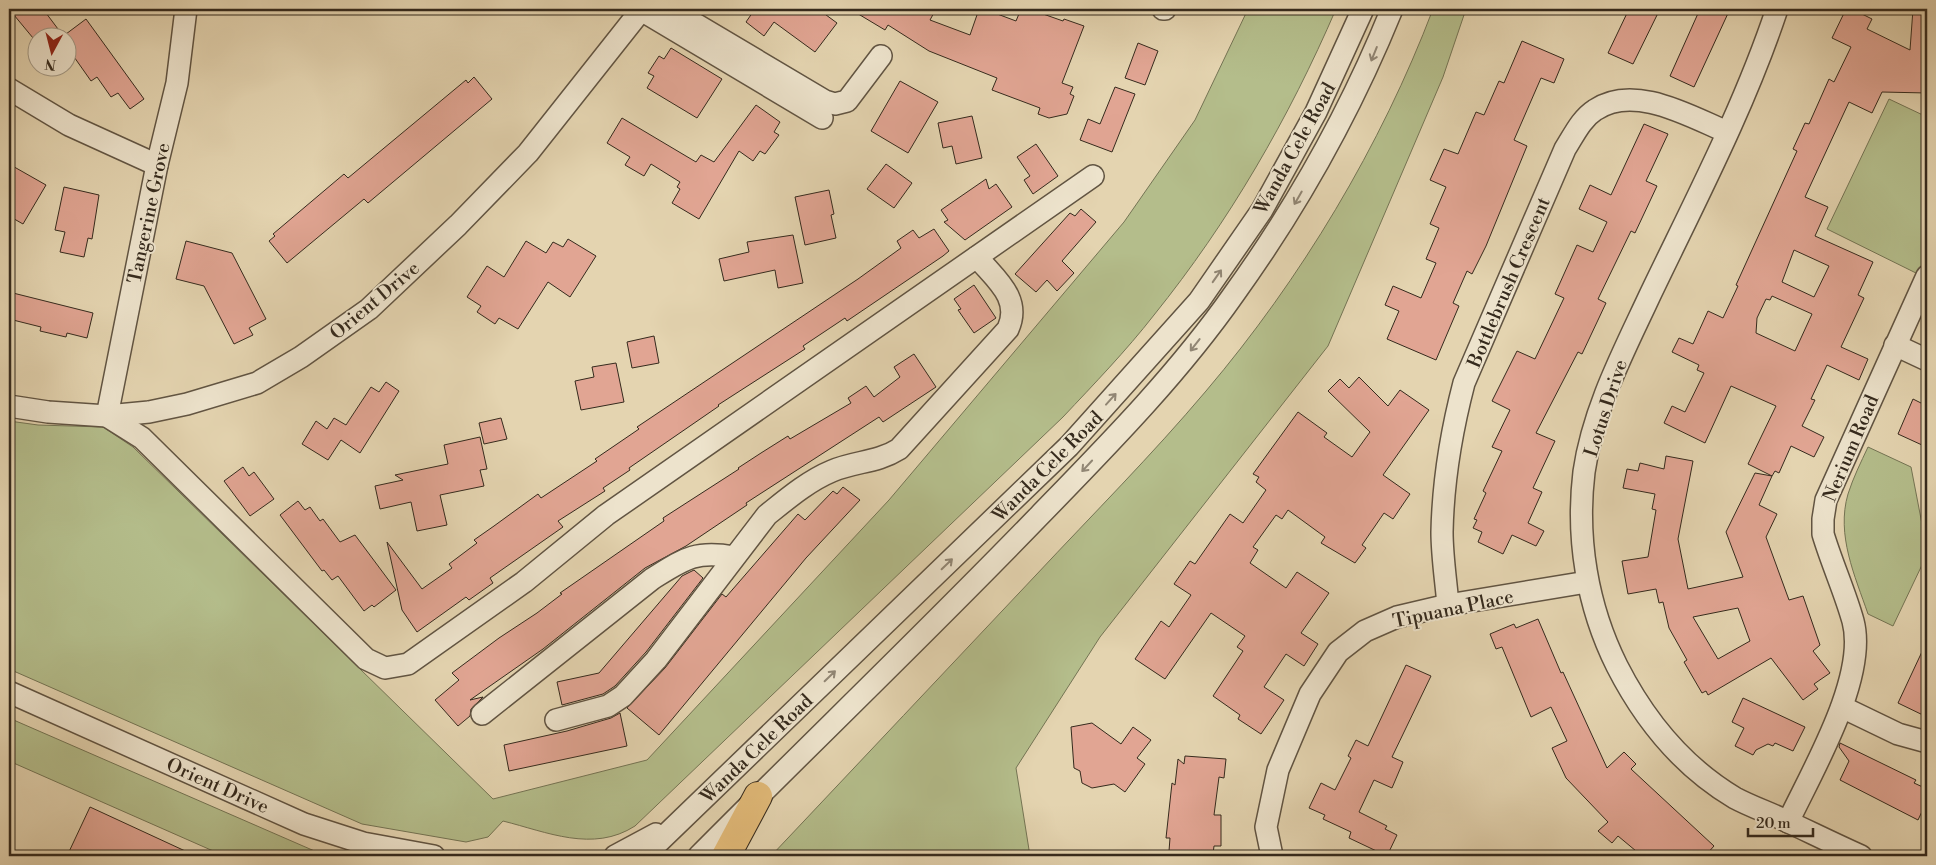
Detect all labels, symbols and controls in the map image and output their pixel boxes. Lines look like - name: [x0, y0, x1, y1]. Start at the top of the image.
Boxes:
- north arrow: [28, 28, 78, 78]
- one-way arrow: [1369, 46, 1378, 61]
- text: N: [44, 54, 57, 74]
- street label: Wanda Cele Road: [1248, 78, 1341, 220]
- street label: Tangerine Grove: [122, 141, 176, 286]
- one-way arrow: [1293, 190, 1303, 204]
- street label: Bottlebrush Crescent: [1462, 193, 1556, 372]
- street label: Orient Drive: [325, 256, 424, 345]
- one-way arrow: [1212, 269, 1222, 283]
- one-way arrow: [1189, 338, 1200, 351]
- street label: Lotus Drive: [1579, 356, 1633, 460]
- street label: Nerium Road: [1818, 391, 1884, 505]
- one-way arrow: [1106, 393, 1117, 406]
- street label: Wanda Cele Road: [986, 406, 1108, 528]
- one-way arrow: [1081, 460, 1093, 473]
- one-way arrow: [941, 558, 954, 570]
- street label: Tipuana Place: [1390, 584, 1516, 634]
- one-way arrow: [824, 670, 836, 682]
- street label: Wanda Cele Road: [695, 689, 818, 809]
- street label: Orient Drive: [163, 753, 273, 819]
- scale bar: [1748, 805, 1814, 837]
- text: 20 m: [1756, 814, 1791, 833]

